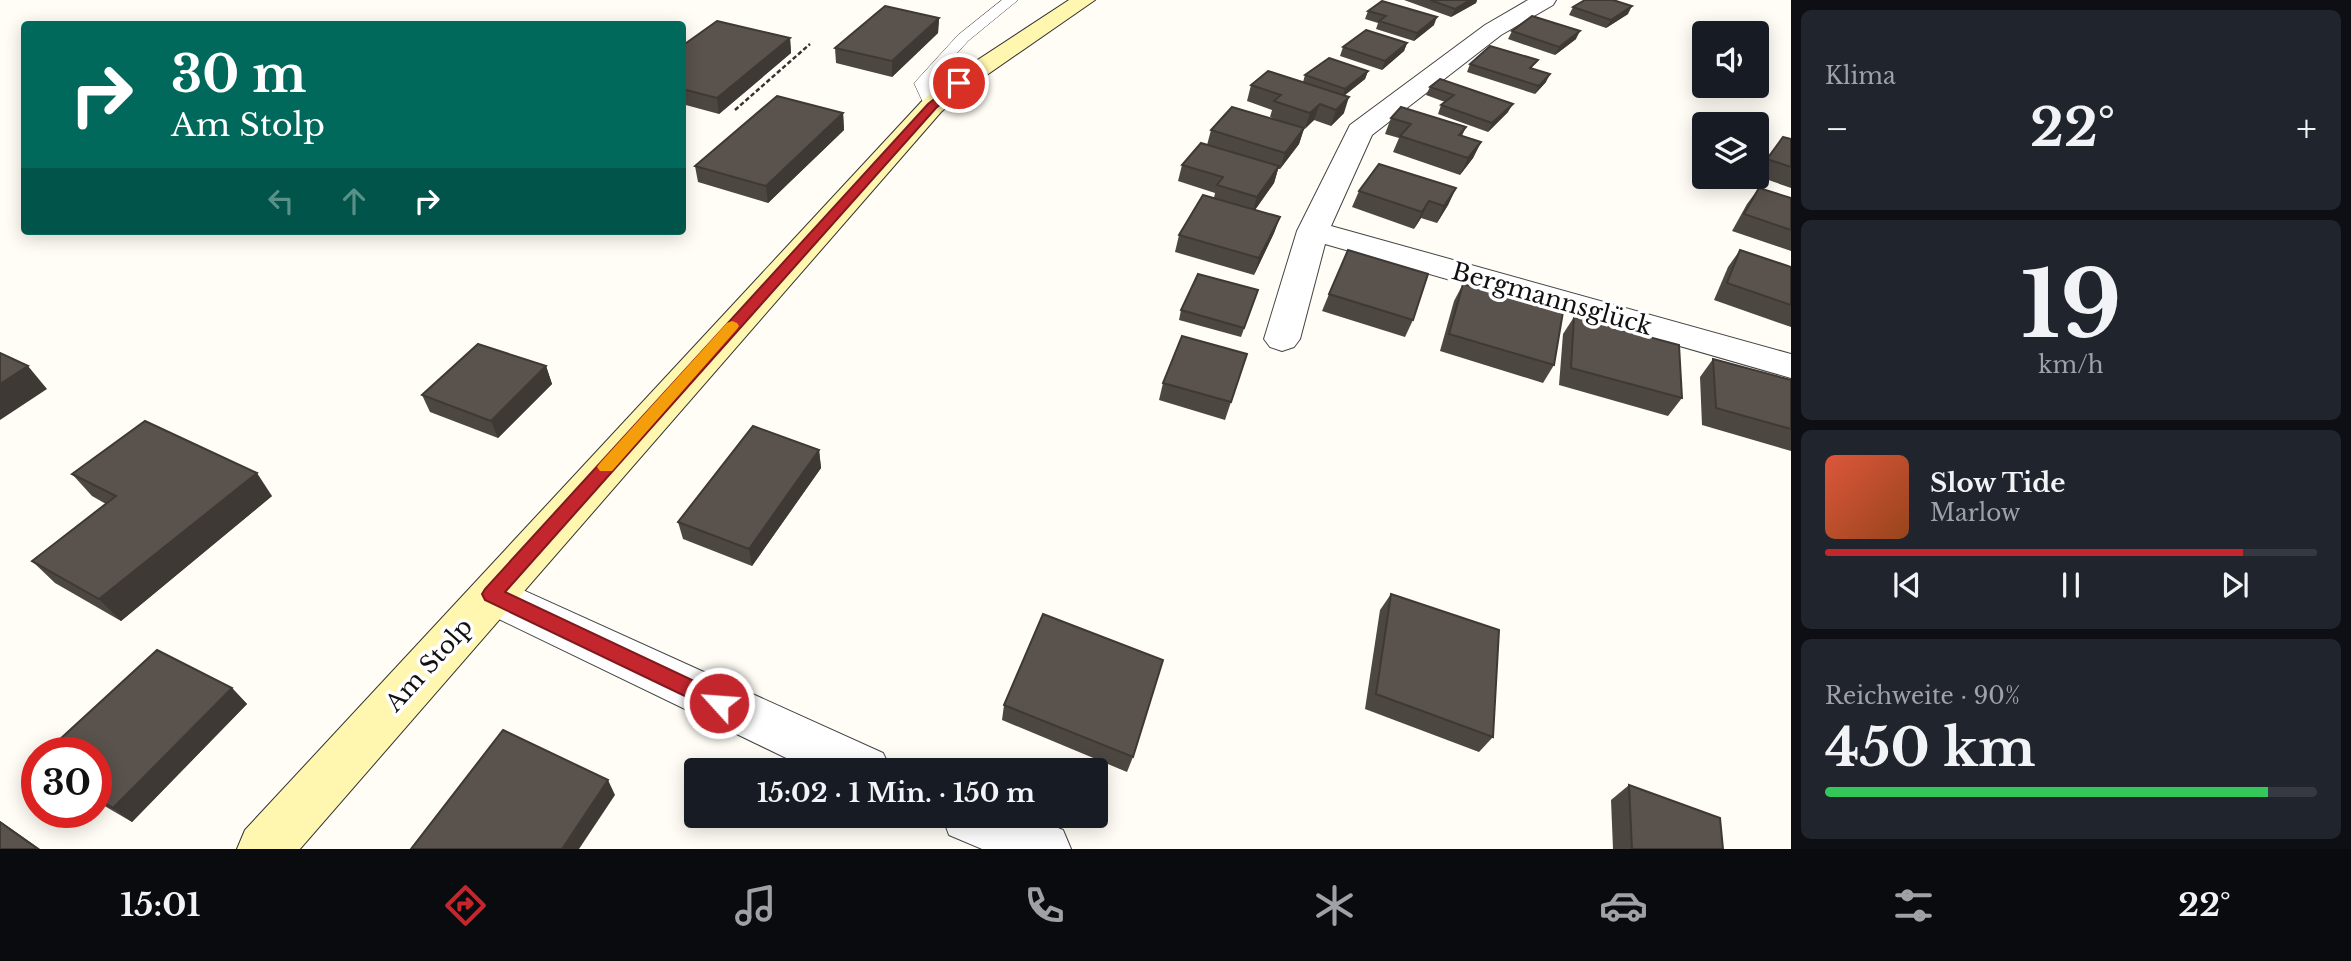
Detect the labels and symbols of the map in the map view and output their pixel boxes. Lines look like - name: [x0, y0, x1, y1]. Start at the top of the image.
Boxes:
- pin: [929, 53, 989, 113]
- street label: Bergmannsglück: [1449, 256, 1656, 341]
- street label: Am Stolp: [379, 612, 478, 718]
- position arrow: [682, 666, 756, 740]
- speed limit sign: 30: [21, 737, 112, 828]

